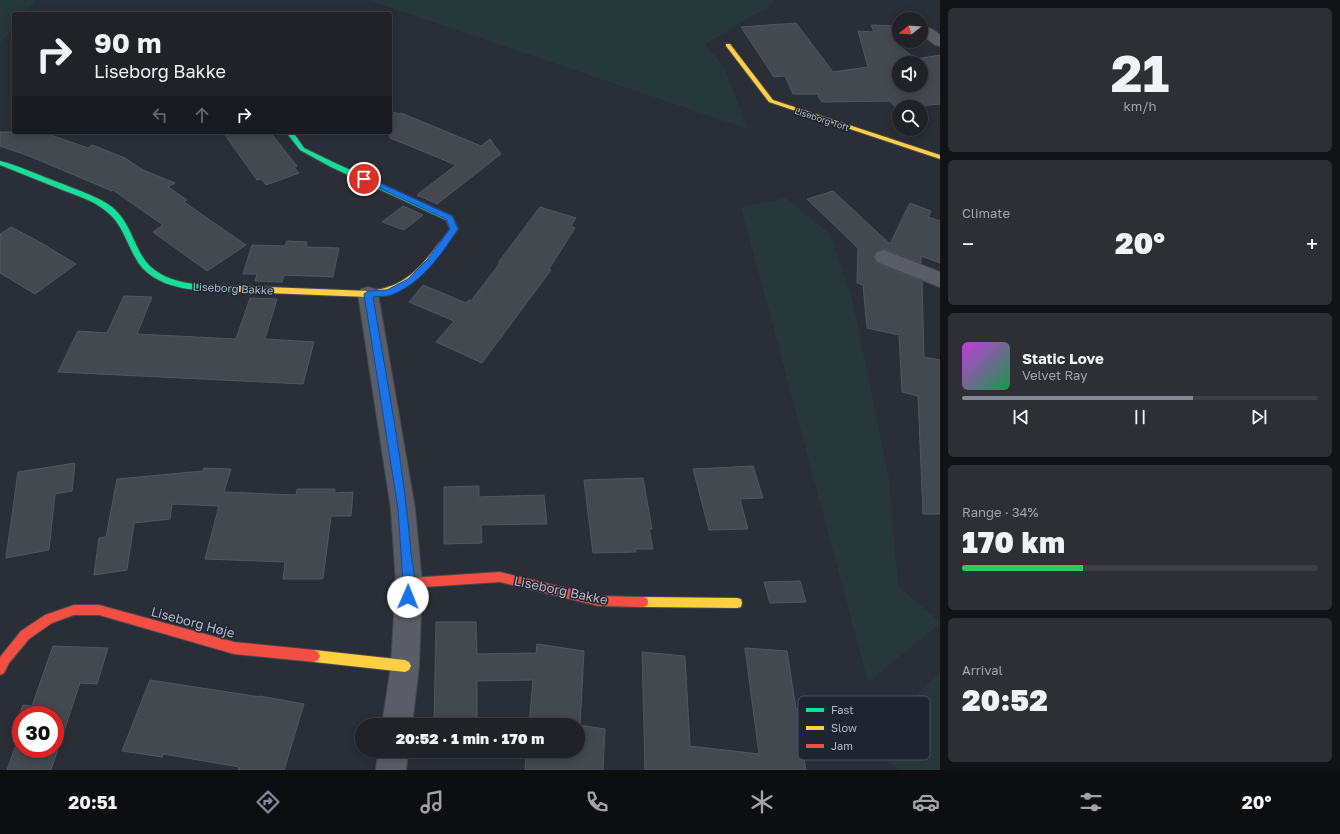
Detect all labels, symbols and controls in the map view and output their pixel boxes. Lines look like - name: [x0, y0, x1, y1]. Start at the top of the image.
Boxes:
- north arrow: [892, 12, 928, 48]
- map controls: [892, 12, 928, 136]
- text: 90 m: [94, 26, 161, 59]
- icon: right: [28, 28, 80, 80]
- text: 21: [1111, 41, 1169, 103]
- button: sound: [892, 56, 928, 92]
- text: Liseborg Bakke: [94, 60, 226, 82]
- text: km/h: [1123, 98, 1157, 114]
- button: search: [892, 100, 928, 136]
- icon: left: [149, 104, 171, 126]
- icon: ahead: [191, 104, 213, 126]
- icon: right: [233, 104, 255, 126]
- street label: Liseborg Toft: [793, 105, 851, 133]
- pin: [347, 162, 381, 196]
- icon: arrive: [353, 168, 375, 190]
- text: Climate: [962, 205, 1010, 221]
- text: 20°: [1115, 225, 1165, 261]
- text: −: [962, 230, 974, 257]
- text: +: [1306, 230, 1318, 257]
- street label: Liseborg Bakke: [192, 279, 274, 297]
- text: Static Love: [1022, 349, 1104, 367]
- text: Velvet Ray: [1022, 367, 1087, 383]
- icon: previous: [1010, 406, 1032, 428]
- icon: pause: [1129, 406, 1151, 428]
- icon: next: [1248, 406, 1270, 428]
- text: Range · 34%: [962, 504, 1038, 520]
- text: 170 km: [962, 524, 1065, 560]
- street label: Liseborg Bakke: [513, 572, 609, 608]
- position arrow: [387, 576, 429, 618]
- street label: Liseborg Høje: [149, 603, 237, 641]
- text: Arrival: [962, 662, 1003, 678]
- text: 20:52: [962, 682, 1048, 718]
- legend: [798, 696, 930, 760]
- text: Fast: [831, 703, 854, 716]
- speed limit sign: 30: [12, 706, 64, 758]
- text: Slow: [831, 721, 857, 734]
- text: 20:52 · 1 min · 170 m: [396, 729, 544, 747]
- text: Jam: [831, 739, 853, 752]
- icon: directions: [254, 788, 282, 816]
- icon: music: [418, 788, 446, 816]
- icon: phone: [583, 788, 611, 816]
- icon: climate: [748, 788, 776, 816]
- icon: car: [912, 788, 940, 816]
- icon: filters: [1077, 788, 1105, 816]
- text: 20:51: [68, 791, 117, 813]
- text: 20°: [1242, 791, 1272, 813]

